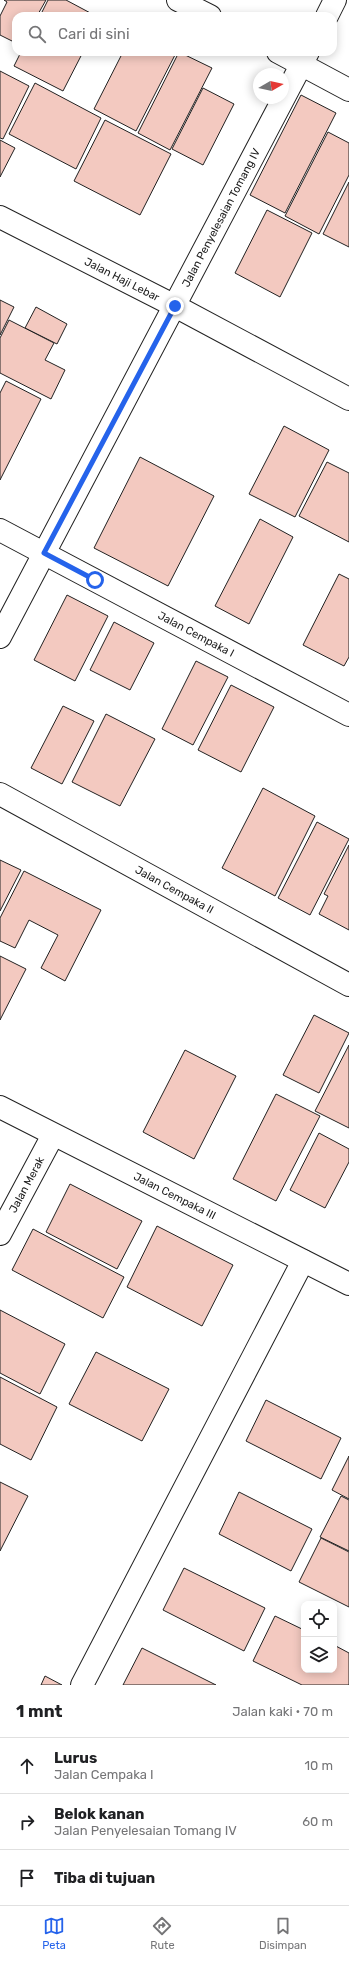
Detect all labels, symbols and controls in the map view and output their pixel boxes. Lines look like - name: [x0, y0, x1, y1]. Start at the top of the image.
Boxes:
- search box: [12, 12, 337, 56]
- icon: search: [26, 23, 48, 45]
- text: Cari di sini: [58, 25, 130, 43]
- north arrow: [253, 68, 289, 104]
- street label: Jalan Penyelesaian Tomang IV: [179, 146, 263, 289]
- street label: Jalan Haji Lebar: [82, 255, 163, 304]
- route end: [166, 297, 184, 315]
- route start: [86, 571, 104, 589]
- street label: Jalan Cempaka I: [156, 608, 236, 659]
- street label: Jalan Cempaka II: [133, 863, 216, 916]
- street label: Jalan Merak: [6, 1154, 47, 1215]
- street label: Jalan Cempaka III: [132, 1169, 218, 1222]
- map controls: [301, 1601, 337, 1673]
- button: locate: [301, 1601, 337, 1637]
- button: layers: [301, 1637, 337, 1673]
- text: 1 mnt: [16, 1701, 62, 1721]
- text: Jalan kaki · 70 m: [232, 1704, 333, 1719]
- text: Lurus: [54, 1749, 97, 1767]
- icon: ahead: [16, 1755, 38, 1777]
- text: 10 m: [304, 1758, 333, 1773]
- text: Jalan Cempaka I: [54, 1767, 154, 1782]
- text: Belok kanan: [54, 1805, 144, 1823]
- icon: right: [16, 1811, 38, 1833]
- text: 60 m: [302, 1814, 333, 1829]
- text: Jalan Penyelesaian Tomang IV: [54, 1823, 237, 1838]
- icon: arrive: [16, 1867, 38, 1889]
- text: Tiba di tujuan: [54, 1869, 155, 1887]
- tab: Peta: [42, 1915, 66, 1952]
- tab: Rute: [150, 1915, 175, 1952]
- tab: Disimpan: [259, 1915, 307, 1952]

